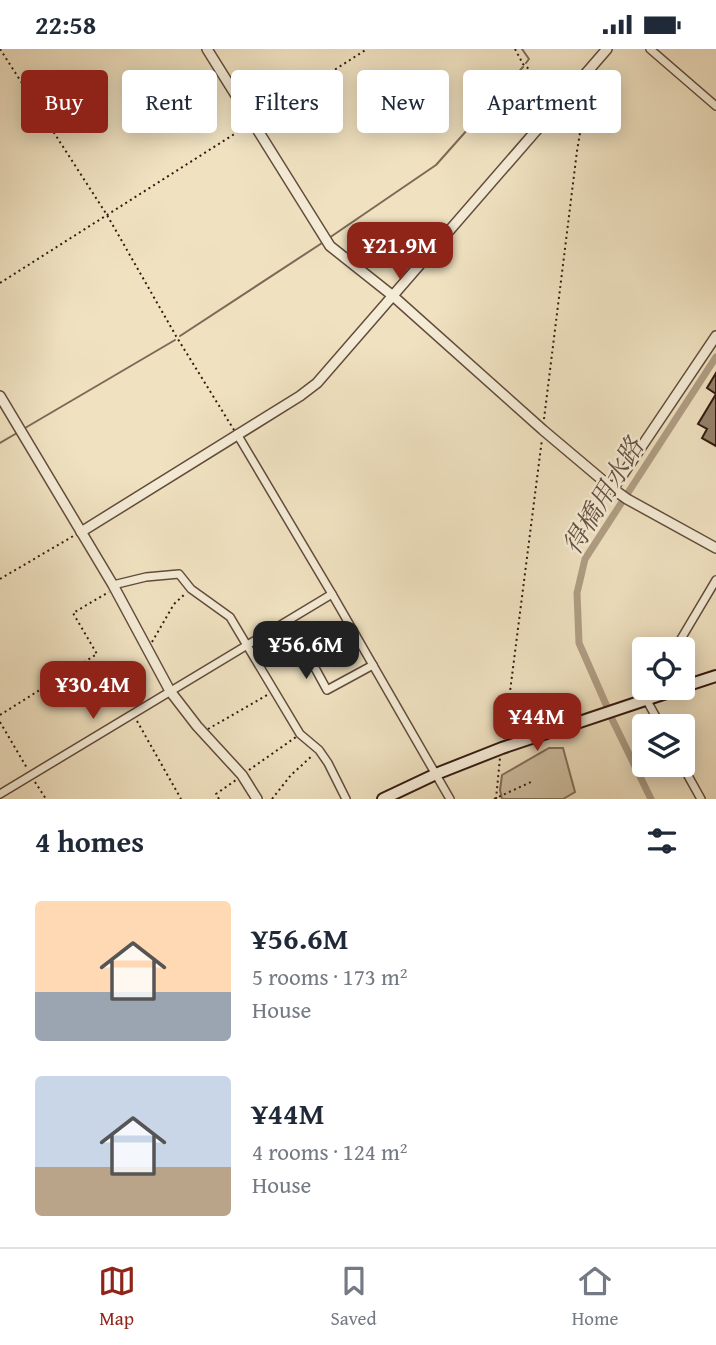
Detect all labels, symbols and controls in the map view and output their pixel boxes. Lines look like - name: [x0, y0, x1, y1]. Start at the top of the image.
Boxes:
- text: 22:58: [35, 5, 96, 44]
- chip: Buy: [21, 70, 108, 133]
- chip: Rent: [122, 70, 217, 133]
- chip: Filters: [231, 70, 343, 133]
- chip: New: [357, 70, 449, 133]
- chip: Apartment: [463, 70, 621, 133]
- pin: ¥21.9M: [343, 223, 457, 282]
- text: ¥21.9M: [363, 228, 437, 261]
- water label: 得橋用水路: [552, 428, 654, 562]
- pin: ¥56.6M: [249, 621, 363, 681]
- text: ¥56.6M: [269, 627, 343, 660]
- map controls: [632, 637, 695, 777]
- button: locate: [632, 637, 695, 700]
- pin: ¥30.4M: [36, 661, 150, 721]
- text: ¥30.4M: [56, 667, 130, 700]
- pin: ¥44M: [496, 693, 578, 753]
- text: ¥44M: [509, 699, 565, 732]
- button: layers: [632, 714, 695, 777]
- text: 4 homes: [35, 819, 144, 863]
- icon: filters: [643, 822, 681, 860]
- text: ¥56.6M: [252, 916, 348, 960]
- icon: home: [91, 929, 175, 1013]
- text: 5 rooms · 173 m²: [252, 960, 407, 993]
- text: House: [252, 993, 311, 1026]
- text: ¥44M: [252, 1091, 324, 1135]
- icon: home: [91, 1104, 175, 1188]
- text: 4 rooms · 124 m²: [252, 1135, 407, 1168]
- text: House: [252, 1168, 311, 1201]
- tab: Map: [98, 1262, 136, 1332]
- tab: Saved: [331, 1262, 377, 1332]
- tab: Home: [572, 1262, 618, 1332]

